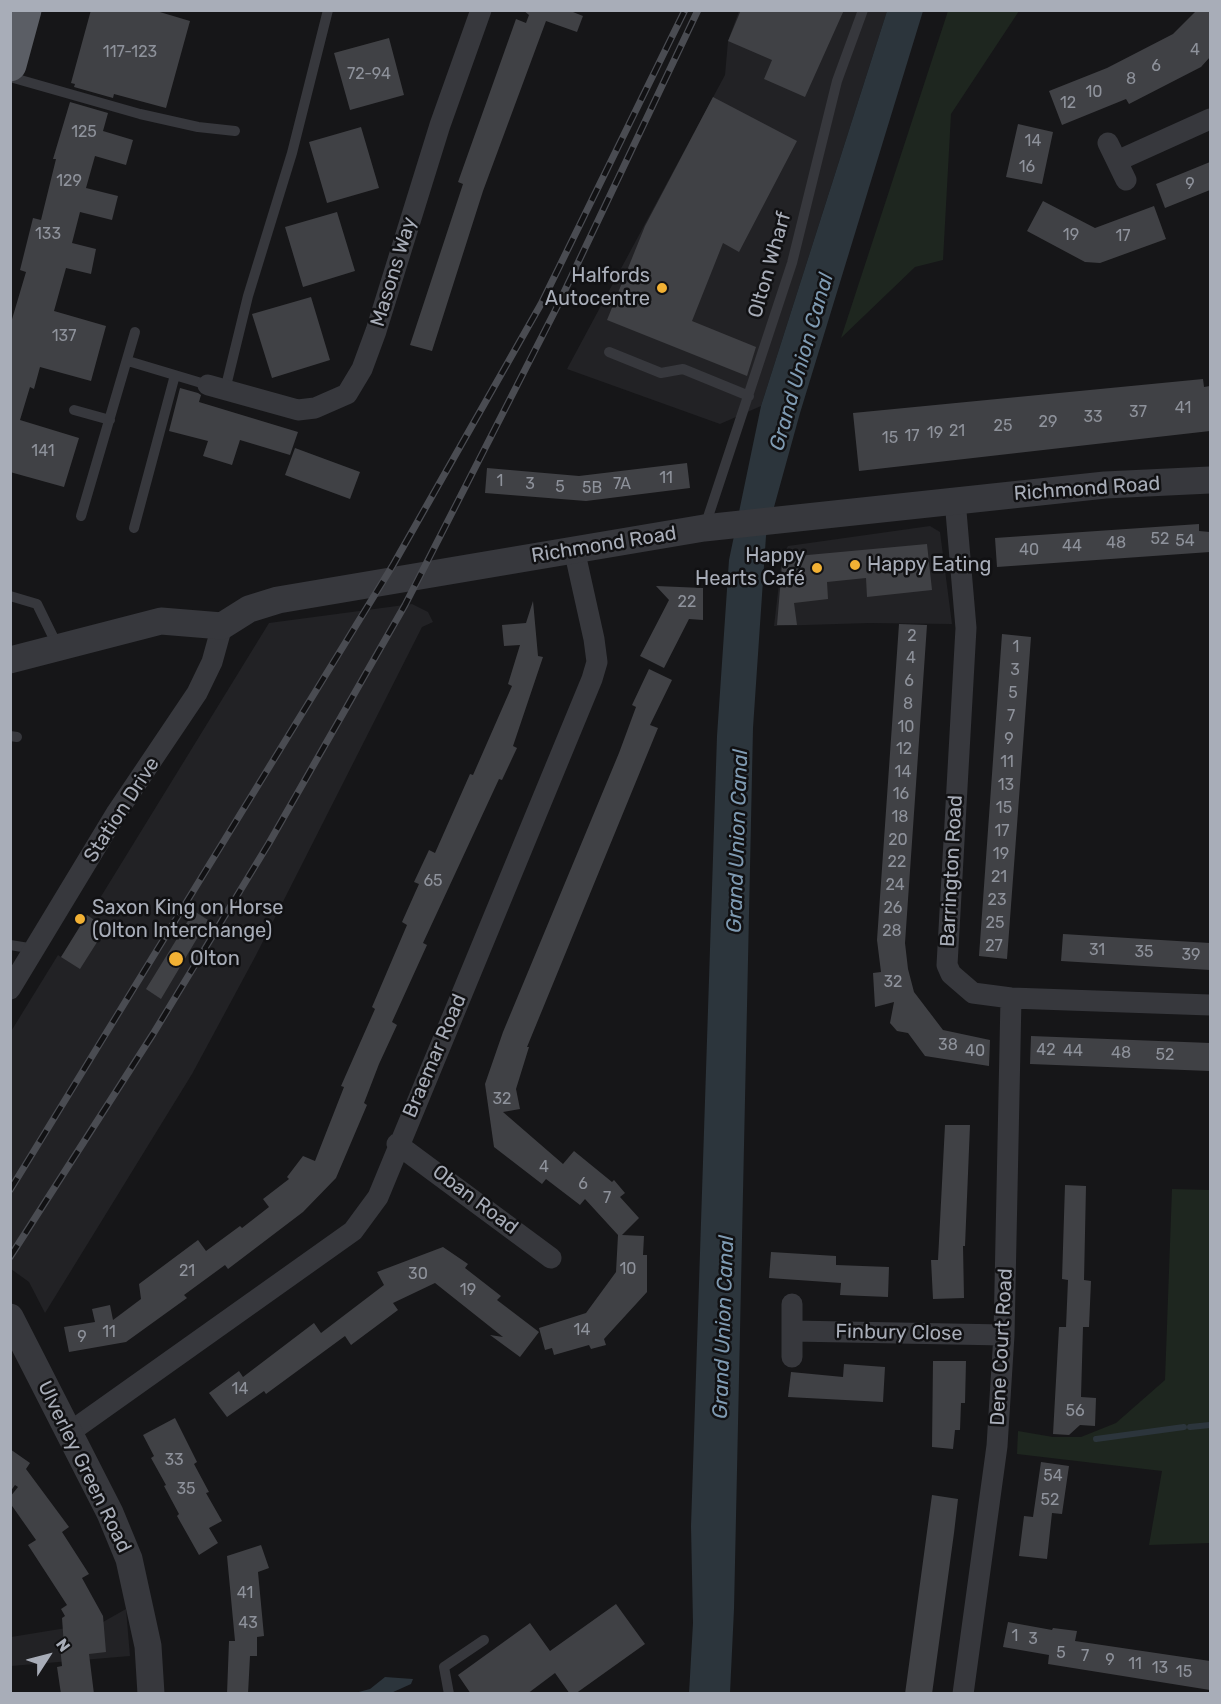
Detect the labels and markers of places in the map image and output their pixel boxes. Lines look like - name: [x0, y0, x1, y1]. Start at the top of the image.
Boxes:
- place label: Halfords Autocentre: [545, 264, 650, 311]
- marker: Halfords Autocentre: [655, 281, 669, 295]
- place label: Happy Hearts Café: [695, 544, 805, 591]
- place label: Happy Eating: [867, 553, 991, 577]
- marker: Happy Eating: [848, 558, 862, 572]
- marker: Happy Hearts Café: [810, 561, 824, 575]
- place label: Saxon King on Horse (Olton Interchange): [92, 896, 284, 943]
- marker: Saxon King on Horse (Olton Interchange): [73, 912, 87, 926]
- place label: Olton: [190, 947, 240, 971]
- marker: Olton: [167, 950, 185, 968]

